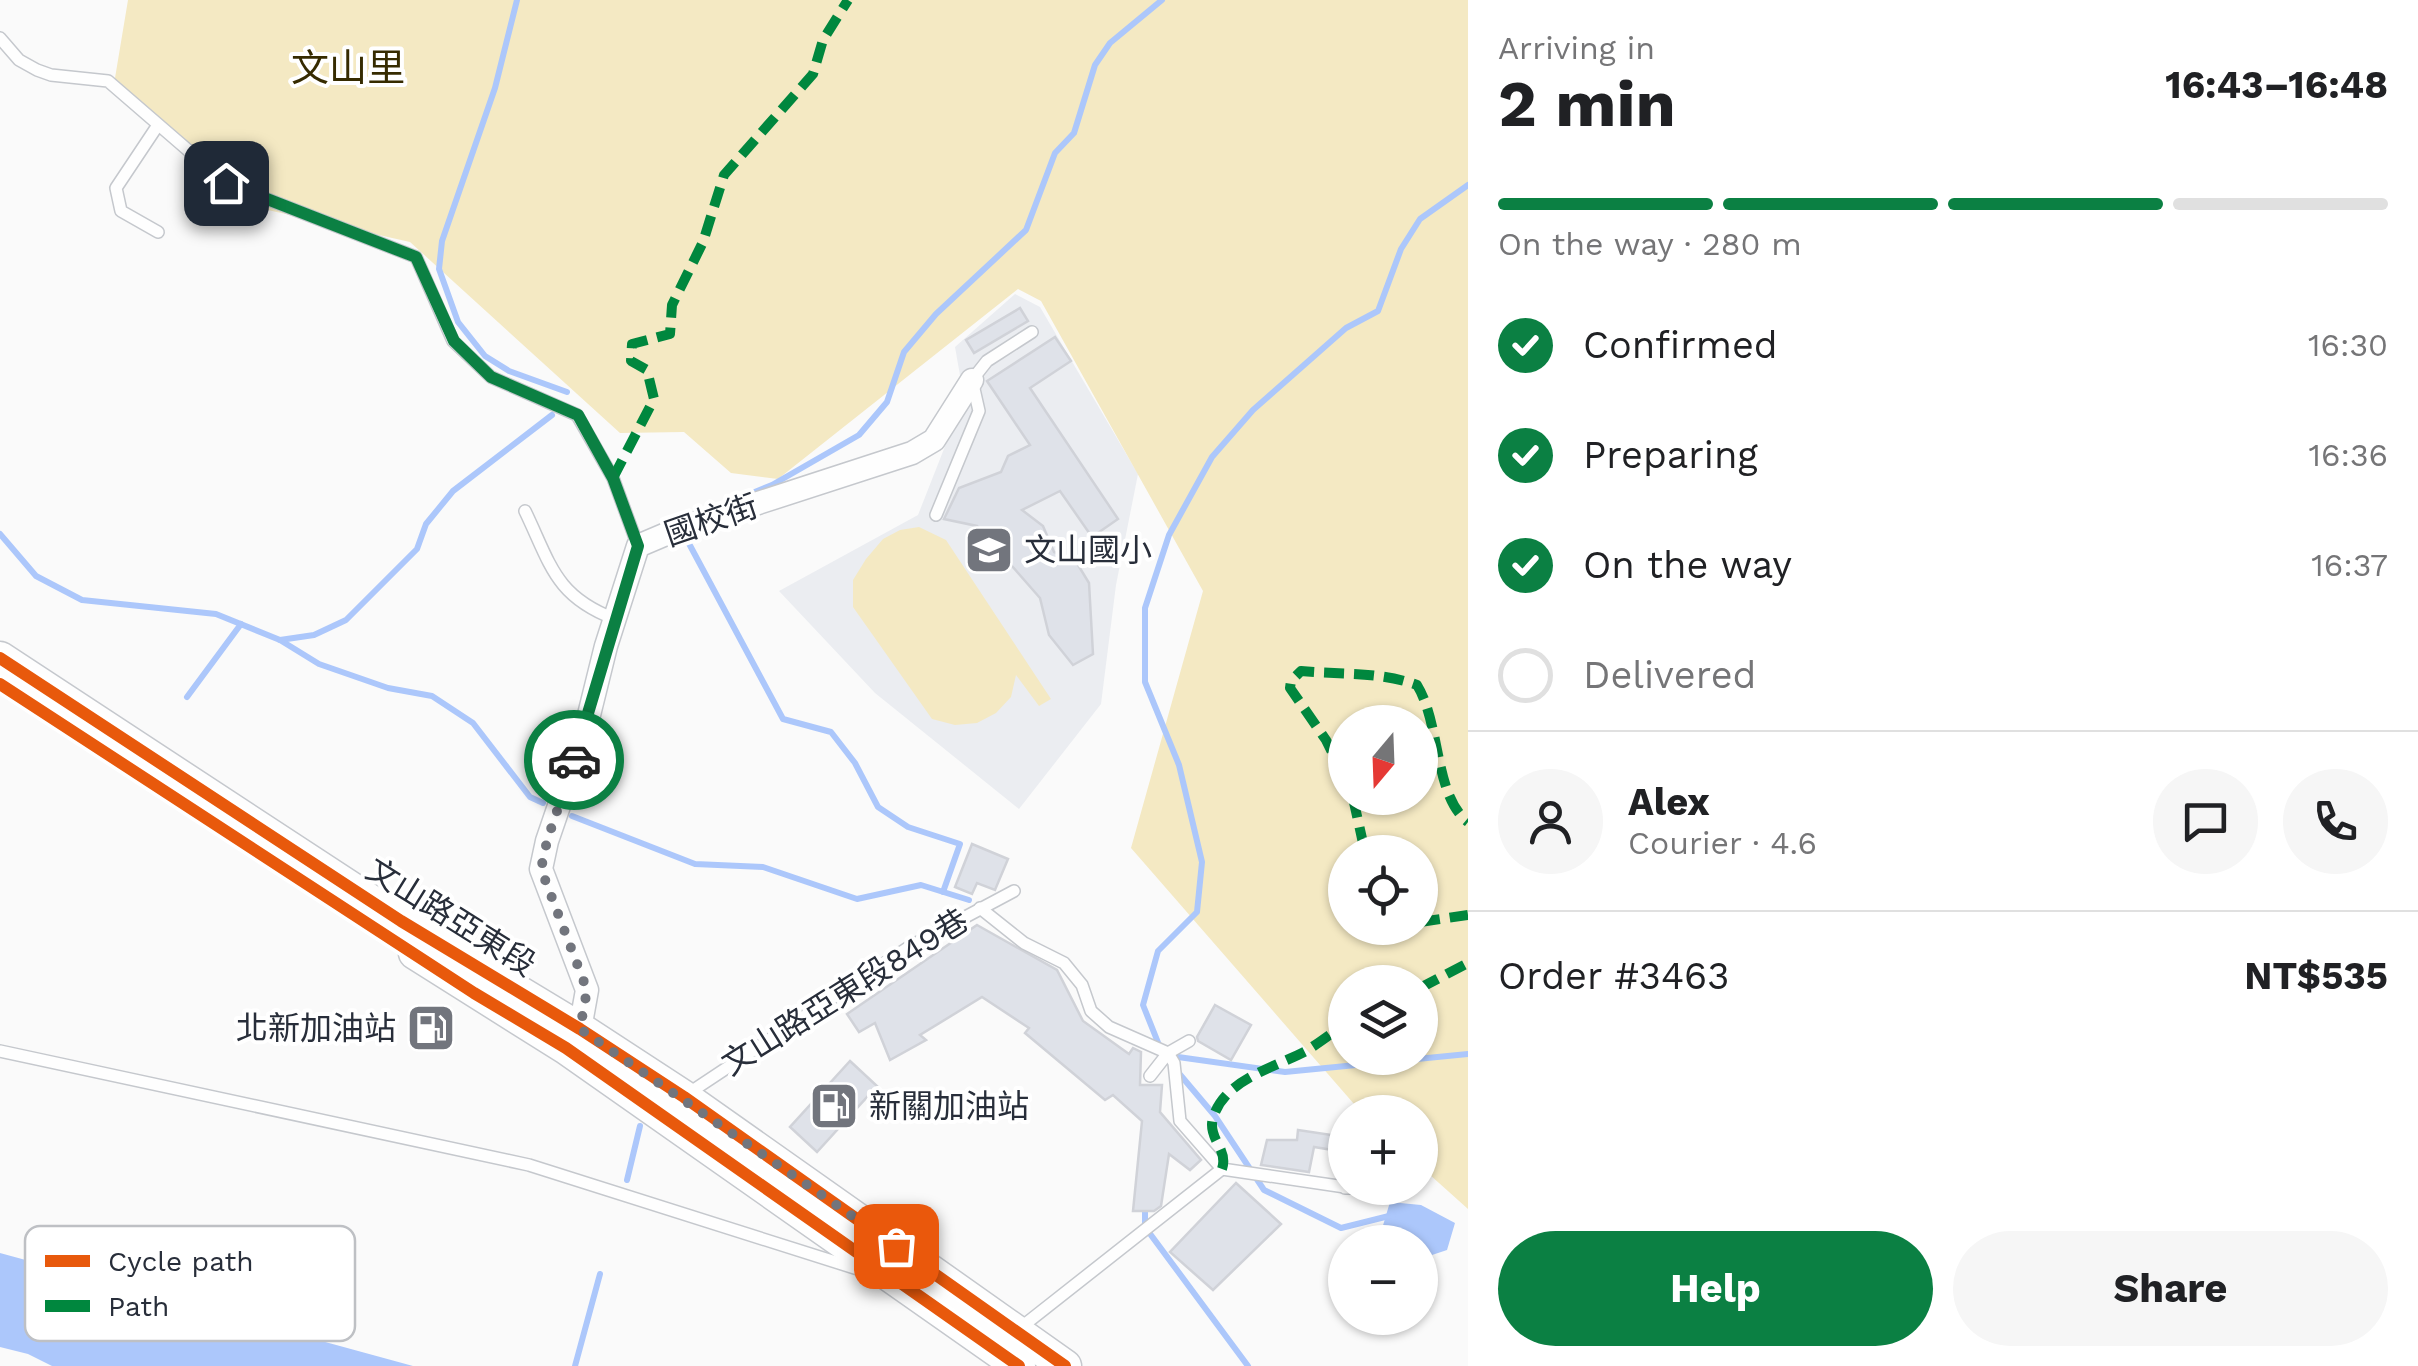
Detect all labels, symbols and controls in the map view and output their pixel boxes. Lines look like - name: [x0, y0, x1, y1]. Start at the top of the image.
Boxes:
- text: Arriving in: [1498, 29, 1655, 67]
- district label: 文山里: [291, 46, 405, 90]
- text: 16:43–16:48: [2165, 63, 2388, 107]
- text: 2 min: [1498, 66, 1676, 142]
- pin: [184, 141, 269, 226]
- icon: home: [199, 156, 254, 211]
- text: On the way · 280 m: [1498, 225, 1802, 263]
- icon: check: [1498, 318, 1553, 373]
- text: Confirmed: [1583, 323, 1778, 367]
- text: 16:30: [2308, 326, 2388, 364]
- icon: check: [1498, 428, 1553, 483]
- text: Preparing: [1583, 433, 1758, 477]
- text: 16:36: [2308, 436, 2388, 474]
- street label: 國校街: [659, 486, 763, 554]
- school or university icon: 文山國小: [963, 524, 1015, 576]
- place label: 文山國小: [1024, 531, 1152, 569]
- icon: check: [1498, 538, 1553, 593]
- text: On the way: [1583, 543, 1792, 587]
- text: 16:37: [2311, 546, 2388, 584]
- text: Delivered: [1583, 653, 1756, 697]
- north arrow: [1328, 705, 1438, 815]
- map controls: [1328, 705, 1438, 1335]
- courier: [524, 710, 624, 810]
- icon: car: [547, 733, 602, 788]
- button: person: [1498, 769, 1603, 874]
- button: chat: [2153, 769, 2258, 874]
- button: phone: [2283, 769, 2388, 874]
- text: Alex: [1628, 780, 1710, 824]
- text: Courier · 4.6: [1628, 824, 1817, 862]
- button: locate: [1328, 835, 1438, 945]
- street label: 文山路亞東段: [360, 850, 542, 984]
- street label: 文山路亞東段849巷: [715, 901, 975, 1083]
- text: Order #3463: [1498, 954, 1729, 998]
- text: NT$535: [2244, 954, 2388, 998]
- button: layers: [1328, 965, 1438, 1075]
- fuel station icon: 北新加油站: [405, 1002, 457, 1054]
- place label: 北新加油站: [236, 1009, 396, 1047]
- fuel station icon: 新關加油站: [808, 1080, 860, 1132]
- place label: 新關加油站: [869, 1087, 1029, 1125]
- button: +: [1328, 1095, 1438, 1205]
- pin: [854, 1204, 939, 1289]
- icon: bag: [869, 1219, 924, 1274]
- button: −: [1328, 1225, 1438, 1335]
- legend: [25, 1226, 355, 1341]
- button: Help: [1498, 1231, 1933, 1346]
- button: Share: [1953, 1231, 2388, 1346]
- text: Cycle path: [108, 1245, 254, 1278]
- text: Path: [108, 1290, 169, 1323]

